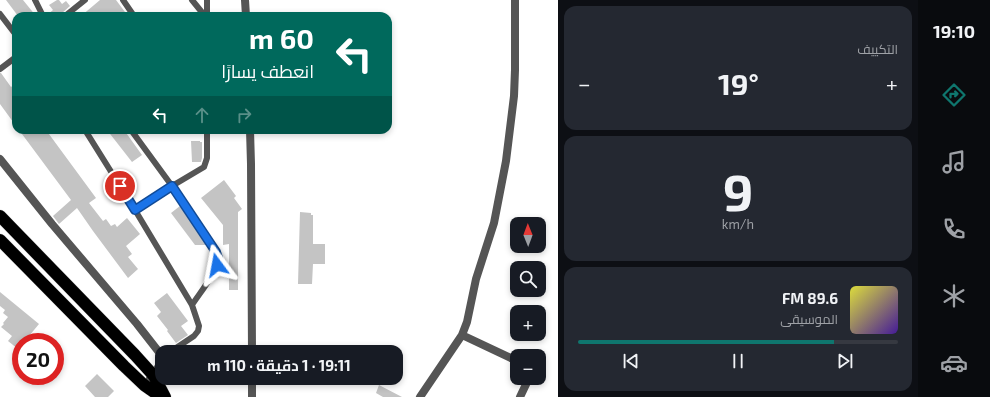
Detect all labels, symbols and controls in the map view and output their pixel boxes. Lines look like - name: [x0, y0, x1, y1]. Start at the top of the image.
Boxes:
- text: 19:10: [933, 20, 975, 42]
- text: 60 m: [249, 21, 314, 55]
- icon: left: [328, 28, 380, 80]
- text: التكييف: [857, 41, 898, 57]
- text: انعطف يسارًا: [221, 60, 314, 82]
- text: 19°: [718, 65, 759, 101]
- text: −: [578, 70, 591, 96]
- text: +: [886, 70, 898, 96]
- icon: directions: [940, 81, 968, 109]
- icon: left: [149, 104, 171, 126]
- icon: ahead: [191, 104, 213, 126]
- icon: right: [233, 104, 255, 126]
- icon: music: [940, 148, 968, 176]
- text: 9: [723, 159, 753, 221]
- pin: [103, 169, 137, 203]
- icon: arrive: [109, 175, 131, 197]
- icon: phone: [940, 215, 968, 243]
- text: km/h: [722, 216, 754, 232]
- north arrow: [510, 217, 546, 253]
- map controls: [510, 217, 546, 385]
- position arrow: [196, 244, 238, 286]
- button: search: [510, 261, 546, 297]
- icon: climate: [940, 282, 968, 310]
- text: 89.6 FM: [782, 289, 838, 307]
- button: +: [510, 305, 546, 341]
- text: الموسيقى: [780, 311, 838, 327]
- speed limit sign: 20: [12, 333, 64, 385]
- button: −: [510, 349, 546, 385]
- icon: car: [940, 349, 968, 377]
- icon: previous: [620, 350, 642, 372]
- icon: pause: [727, 350, 749, 372]
- icon: next: [834, 350, 856, 372]
- text: 19:11 · 1 دقيقة · 110 m: [207, 356, 351, 374]

